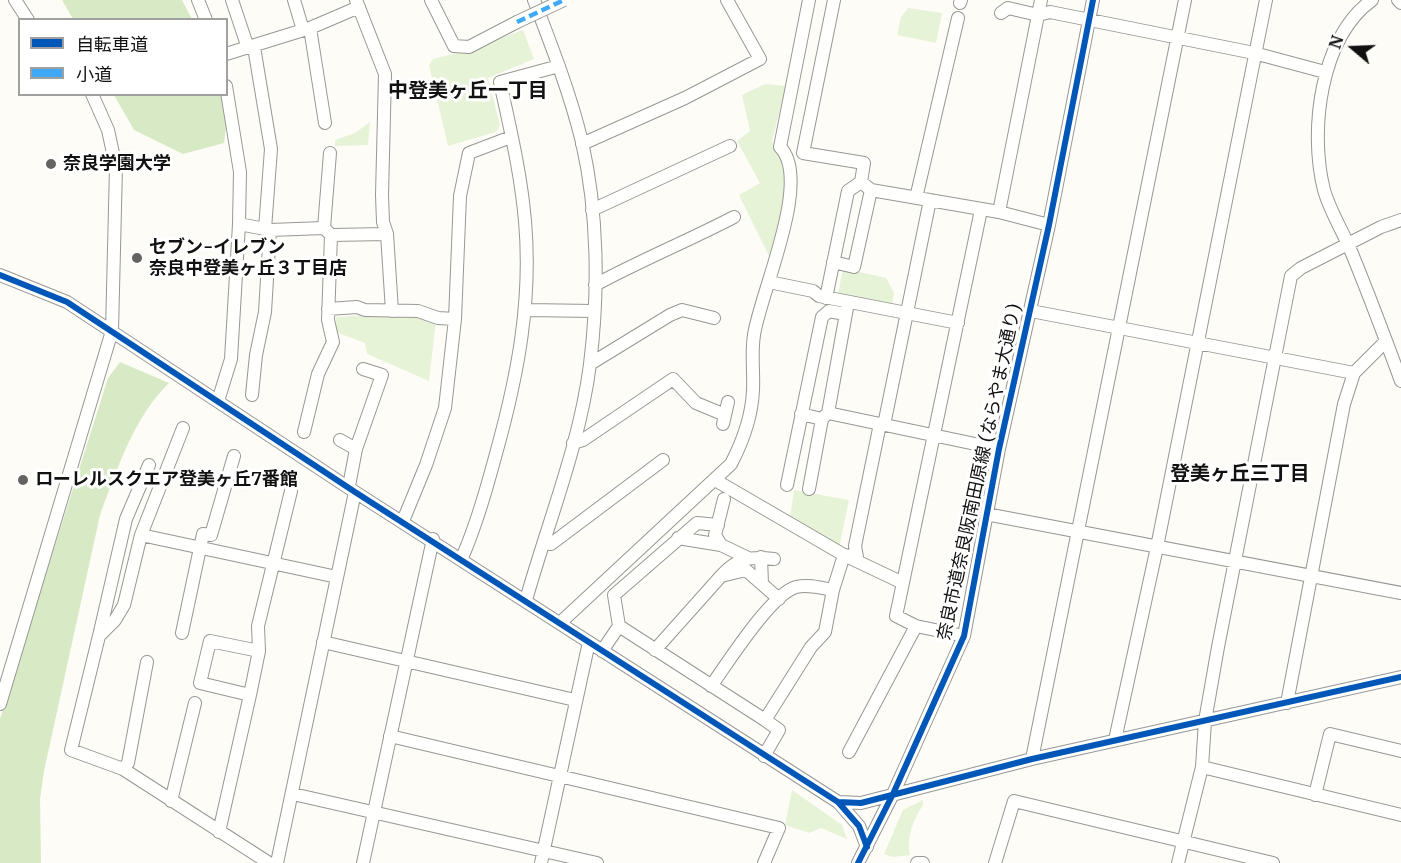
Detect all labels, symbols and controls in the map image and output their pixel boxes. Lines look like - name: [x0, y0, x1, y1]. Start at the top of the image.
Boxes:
- legend: [18, 18, 228, 96]
- north arrow: [1323, 18, 1383, 78]
- text: 自転車道: [76, 33, 148, 56]
- text: N: [1324, 33, 1347, 51]
- text: 小道: [76, 63, 112, 86]
- district label: 中登美ヶ丘一丁目: [388, 79, 548, 103]
- place label: 奈良学園大学: [63, 153, 171, 175]
- marker: 奈良学園大学: [44, 157, 58, 171]
- place label: セブン-イレブン 奈良中登美ヶ丘３丁目店: [149, 237, 347, 280]
- marker: セブン-イレブン 奈良中登美ヶ丘３丁目店: [130, 251, 144, 265]
- street label: 奈良市道奈良阪南田原線 (ならやま大通り): [934, 302, 1026, 642]
- district label: 登美ヶ丘三丁目: [1170, 462, 1310, 486]
- place label: ローレルスクエア登美ヶ丘7番館: [35, 469, 298, 491]
- marker: ローレルスクエア登美ヶ丘7番館: [16, 473, 30, 487]

